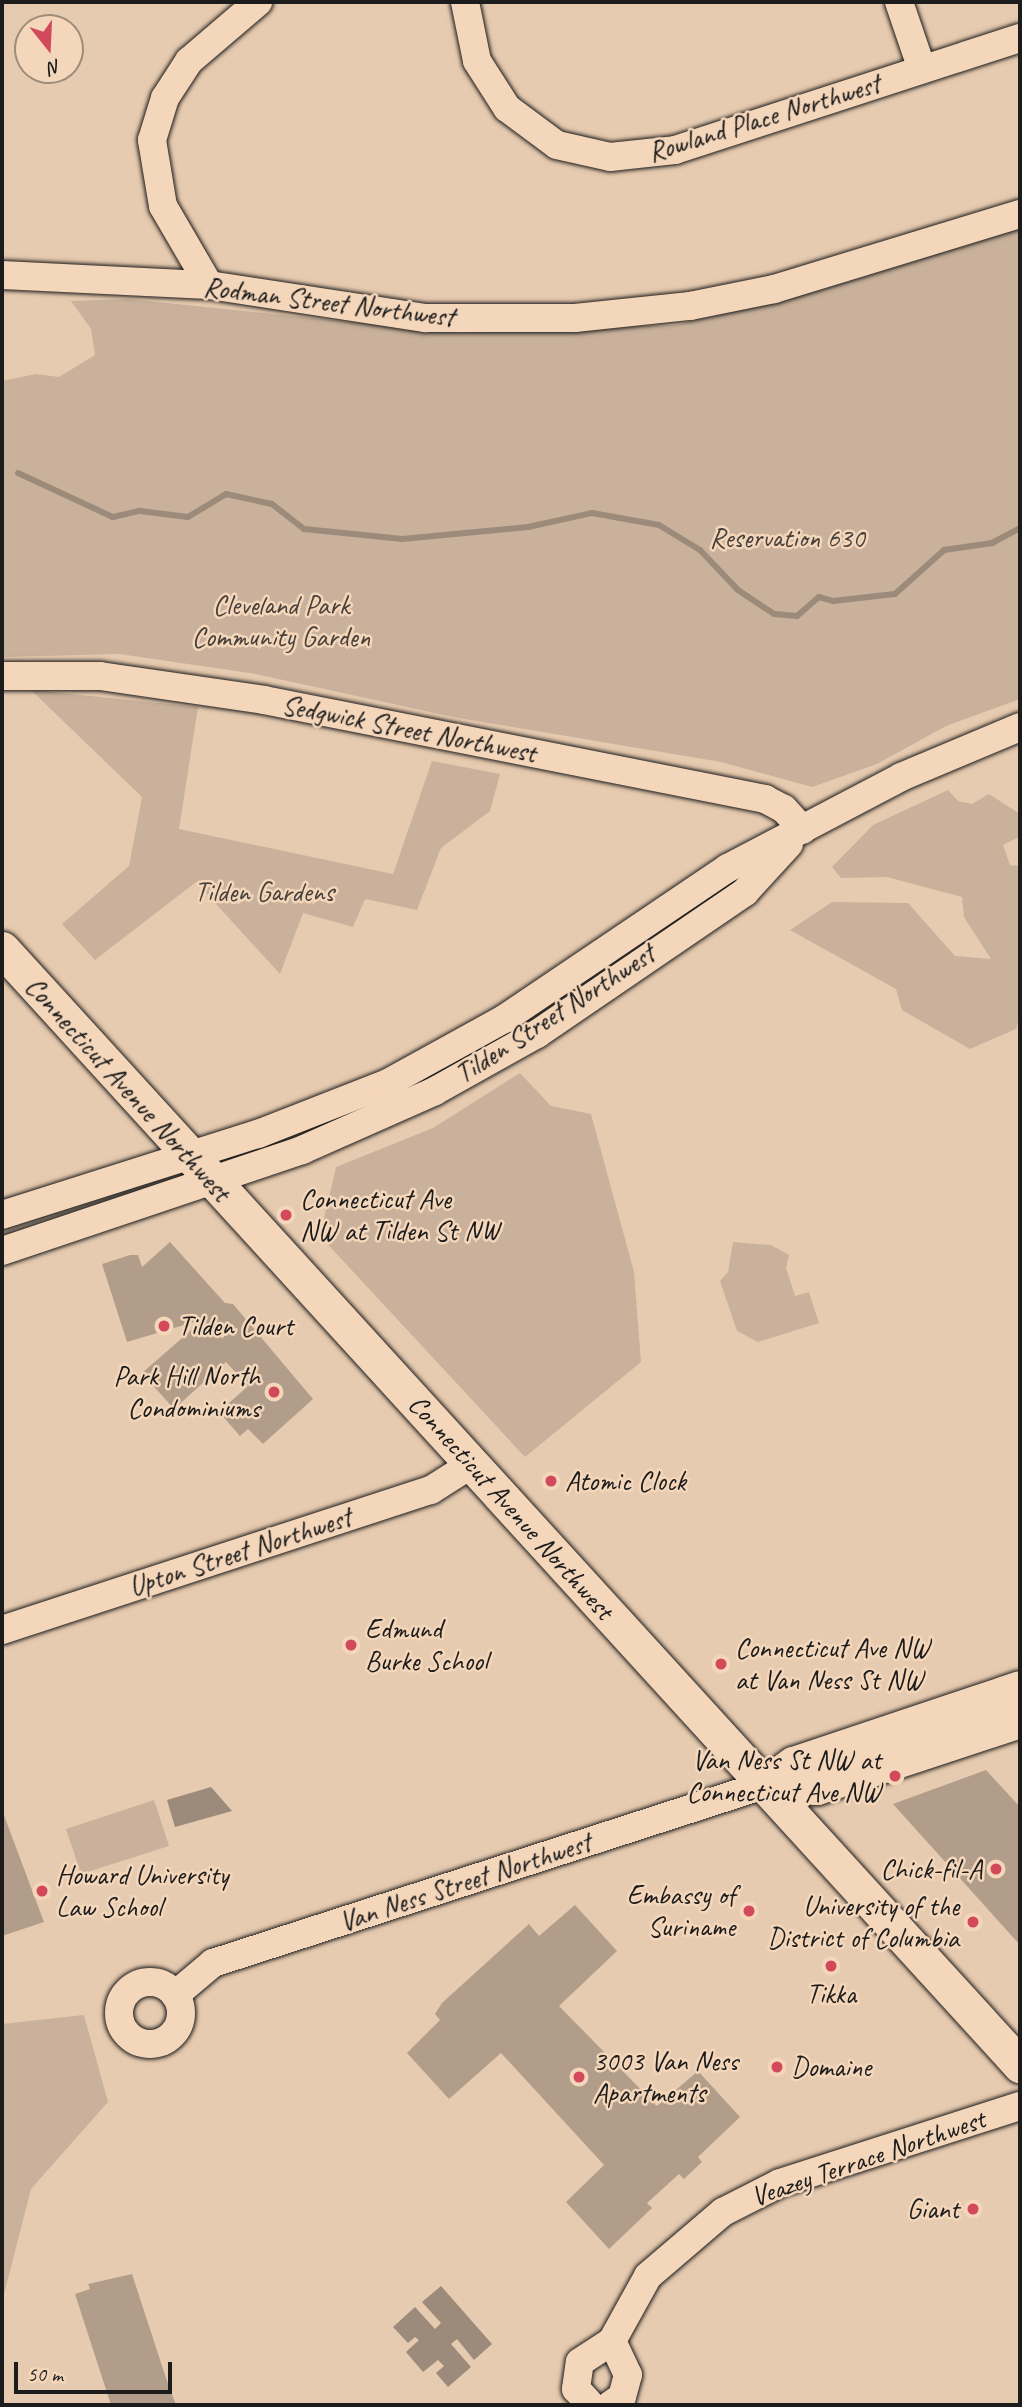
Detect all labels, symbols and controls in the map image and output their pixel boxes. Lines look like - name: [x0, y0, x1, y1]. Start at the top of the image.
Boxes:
- north arrow: [14, 14, 84, 84]
- text: N: [46, 54, 64, 80]
- street label: Rowland Place Northwest: [643, 67, 885, 169]
- street label: Rodman Street Northwest: [202, 270, 456, 334]
- park label: Reservation 630: [709, 521, 865, 555]
- park label: Cleveland Park Community Garden: [192, 588, 370, 654]
- street label: Sedgwick Street Northwest: [279, 688, 539, 770]
- park label: Tilden Gardens: [194, 875, 334, 909]
- street label: Tilden Street Northwest: [449, 937, 661, 1091]
- street label: Connecticut Avenue Northwest: [18, 970, 238, 1208]
- place label: Connecticut Ave NW at Tilden St NW: [300, 1182, 501, 1248]
- marker: Connecticut Ave NW at Tilden St NW: [278, 1207, 294, 1223]
- place label: Tilden Court: [178, 1309, 293, 1343]
- marker: Tilden Court: [156, 1318, 172, 1334]
- place label: Park Hill North Condominiums: [113, 1359, 260, 1425]
- marker: Park Hill North Condominiums: [266, 1384, 282, 1400]
- street label: Connecticut Avenue Northwest: [401, 1388, 621, 1626]
- place label: Atomic Clock: [565, 1464, 686, 1498]
- marker: Atomic Clock: [543, 1473, 559, 1489]
- street label: Upton Street Northwest: [125, 1500, 355, 1604]
- place label: Edmund Burke School: [365, 1612, 486, 1678]
- place label: Connecticut Ave NW at Van Ness St NW: [735, 1631, 930, 1697]
- marker: Edmund Burke School: [343, 1637, 359, 1653]
- marker: Connecticut Ave NW at Van Ness St NW: [713, 1656, 729, 1672]
- place label: Van Ness St NW at Connecticut Ave NW: [686, 1743, 881, 1809]
- marker: Van Ness St NW at Connecticut Ave NW: [887, 1768, 903, 1784]
- street label: Van Ness Street Northwest: [334, 1825, 596, 1939]
- place label: Chick-fil-A: [881, 1852, 982, 1886]
- place label: Howard University Law School: [56, 1858, 228, 1924]
- marker: Chick-fil-A: [988, 1861, 1004, 1877]
- place label: Embassy of Suriname: [627, 1878, 735, 1944]
- marker: Howard University Law School: [34, 1883, 50, 1899]
- place label: University of the District of Columbia: [767, 1889, 959, 1955]
- marker: Embassy of Suriname: [741, 1903, 757, 1919]
- marker: University of the District of Columbia: [965, 1914, 981, 1930]
- marker: Tikka: [823, 1958, 839, 1974]
- place label: Tikka: [806, 1977, 856, 2011]
- place label: 3003 Van Ness Apartments: [593, 2044, 739, 2110]
- place label: Domaine: [791, 2050, 871, 2084]
- marker: Domaine: [769, 2059, 785, 2075]
- marker: 3003 Van Ness Apartments: [571, 2069, 587, 2085]
- street label: Veazey Terrace Northwest: [746, 2102, 990, 2214]
- place label: Giant: [907, 2192, 959, 2226]
- marker: Giant: [965, 2201, 981, 2217]
- scale bar: [18, 2348, 175, 2392]
- text: 50 m: [27, 2361, 63, 2387]

